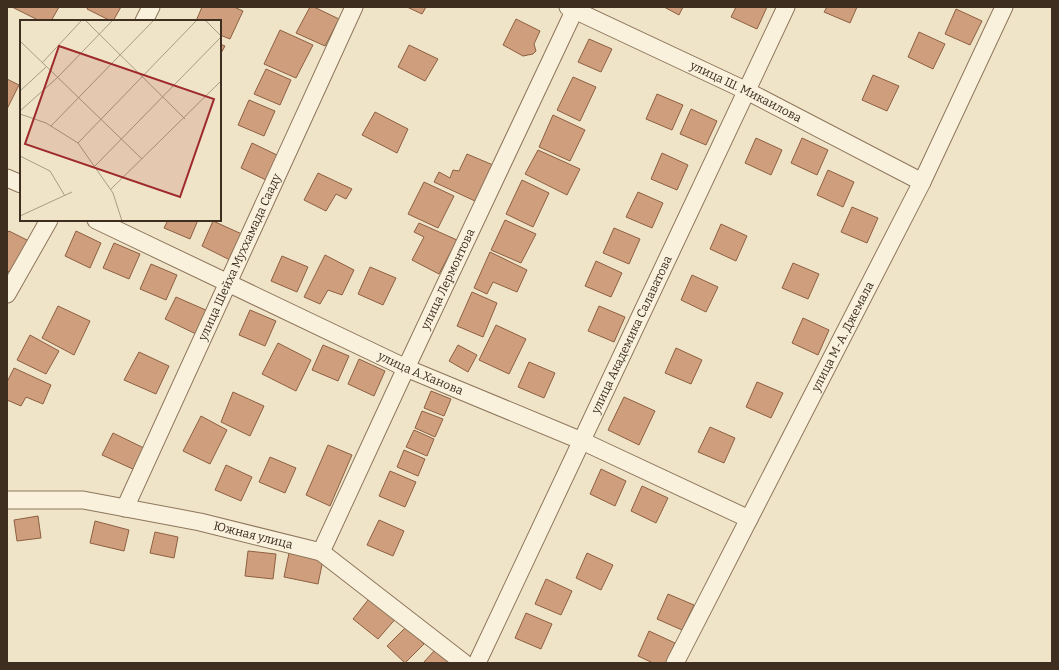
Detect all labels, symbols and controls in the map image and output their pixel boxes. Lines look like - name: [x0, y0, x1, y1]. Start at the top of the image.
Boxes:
- inset map: [20, 20, 221, 221]
- street label: улица Ш. Микаилова: [687, 58, 804, 125]
- street label: улица Шейха Муххамада Сааду: [195, 171, 284, 344]
- street label: улица Лермонтова: [418, 226, 478, 333]
- street label: улица Академика Салаватова: [588, 253, 675, 417]
- street label: улица М-А. Джемала: [808, 279, 877, 395]
- street label: улица А.Ханова: [375, 348, 466, 398]
- street label: Южная улица: [212, 519, 295, 552]

